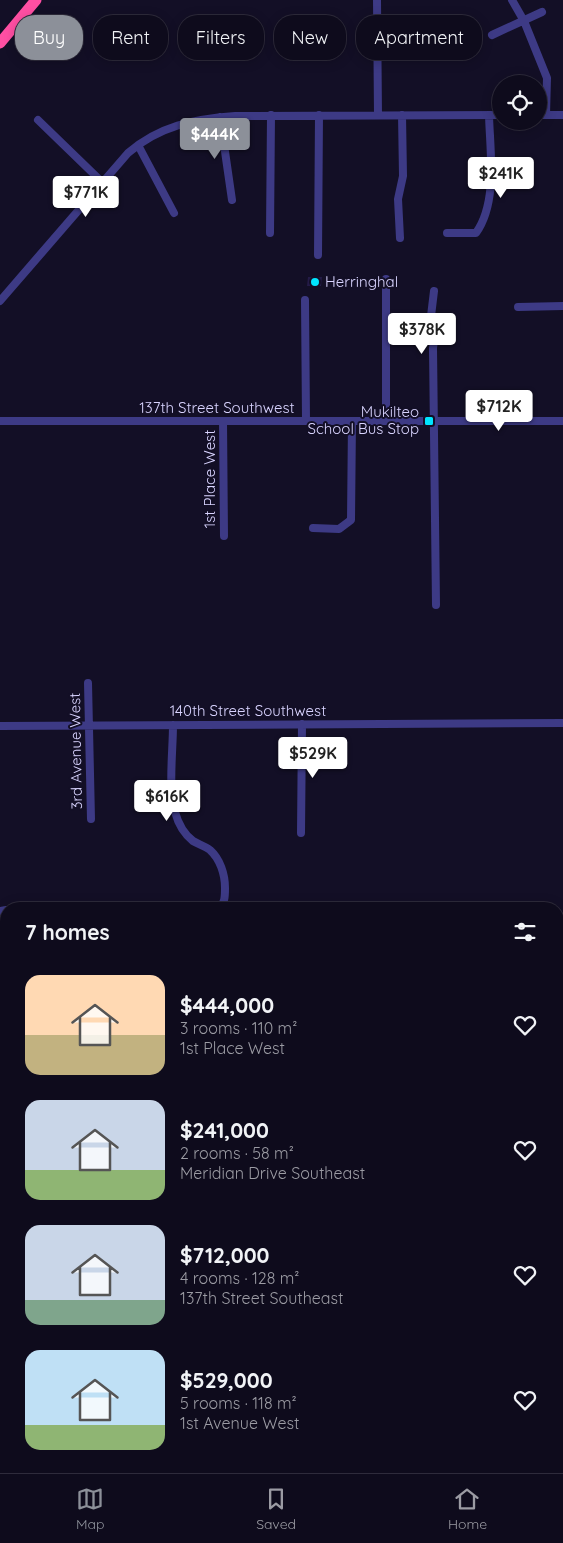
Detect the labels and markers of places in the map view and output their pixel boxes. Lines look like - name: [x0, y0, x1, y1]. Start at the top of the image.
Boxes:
- pin: $444K: [180, 118, 250, 160]
- pin: $241K: [466, 156, 536, 199]
- pin: $771K: [51, 176, 121, 218]
- place label: Herringhal: [325, 272, 398, 291]
- marker: Herringhal: [309, 276, 321, 288]
- pin: $378K: [387, 312, 457, 355]
- pin: $712K: [464, 390, 534, 432]
- place label: Mukilteo School Bus Stop: [308, 402, 419, 438]
- marker: Mukilteo School Bus Stop: [423, 415, 435, 427]
- pin: $529K: [278, 736, 348, 779]
- pin: $616K: [132, 780, 202, 822]

